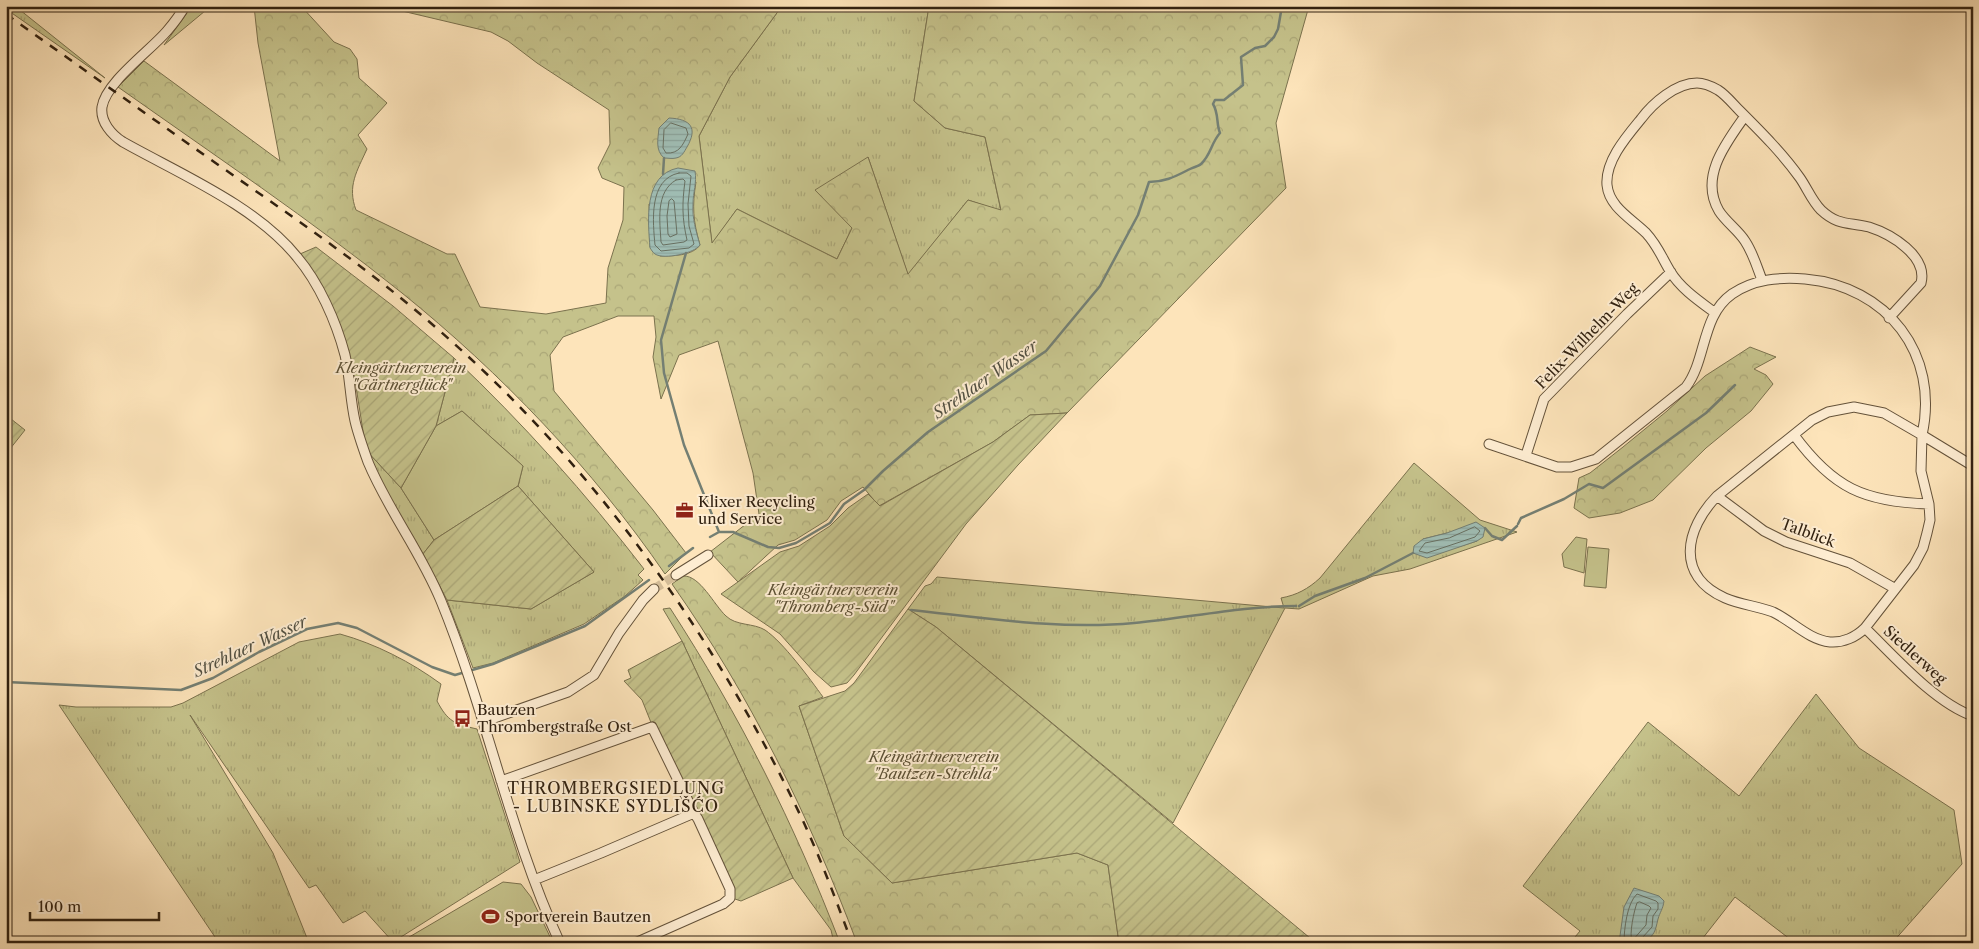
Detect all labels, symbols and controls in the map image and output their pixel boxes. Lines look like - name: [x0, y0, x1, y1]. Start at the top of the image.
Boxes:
- street label: Felix-Wilhelm-Weg: [1531, 279, 1642, 393]
- water label: Strehlaer Wasser: [928, 335, 1043, 423]
- park label: Kleingärtnerverein "Gärtnerglück": [335, 358, 466, 394]
- place label: Klixer Recycling und Service: [698, 492, 815, 528]
- office icon: Klixer Recycling und Service: [674, 501, 694, 521]
- street label: Talblick: [1778, 514, 1839, 552]
- park label: Kleingärtnerverein "Thromberg-Süd": [767, 580, 898, 616]
- water label: Strehlaer Wasser: [189, 610, 312, 682]
- street label: Siedlerweg: [1880, 621, 1951, 688]
- place label: Bautzen Thrombergstraße Ost: [477, 700, 632, 736]
- bus stop icon: Bautzen Thrombergstraße Ost: [453, 709, 473, 729]
- park label: Kleingärtnerverein "Bautzen-Strehla": [868, 747, 999, 783]
- district label: THROMBERGSIEDLUNG - LUBINSKE SYDLIŠĆO: [507, 778, 725, 816]
- scale bar: [30, 889, 159, 921]
- text: 100 m: [38, 897, 81, 916]
- sports icon: Sportverein Bautzen: [481, 907, 501, 927]
- place label: Sportverein Bautzen: [505, 907, 652, 926]

